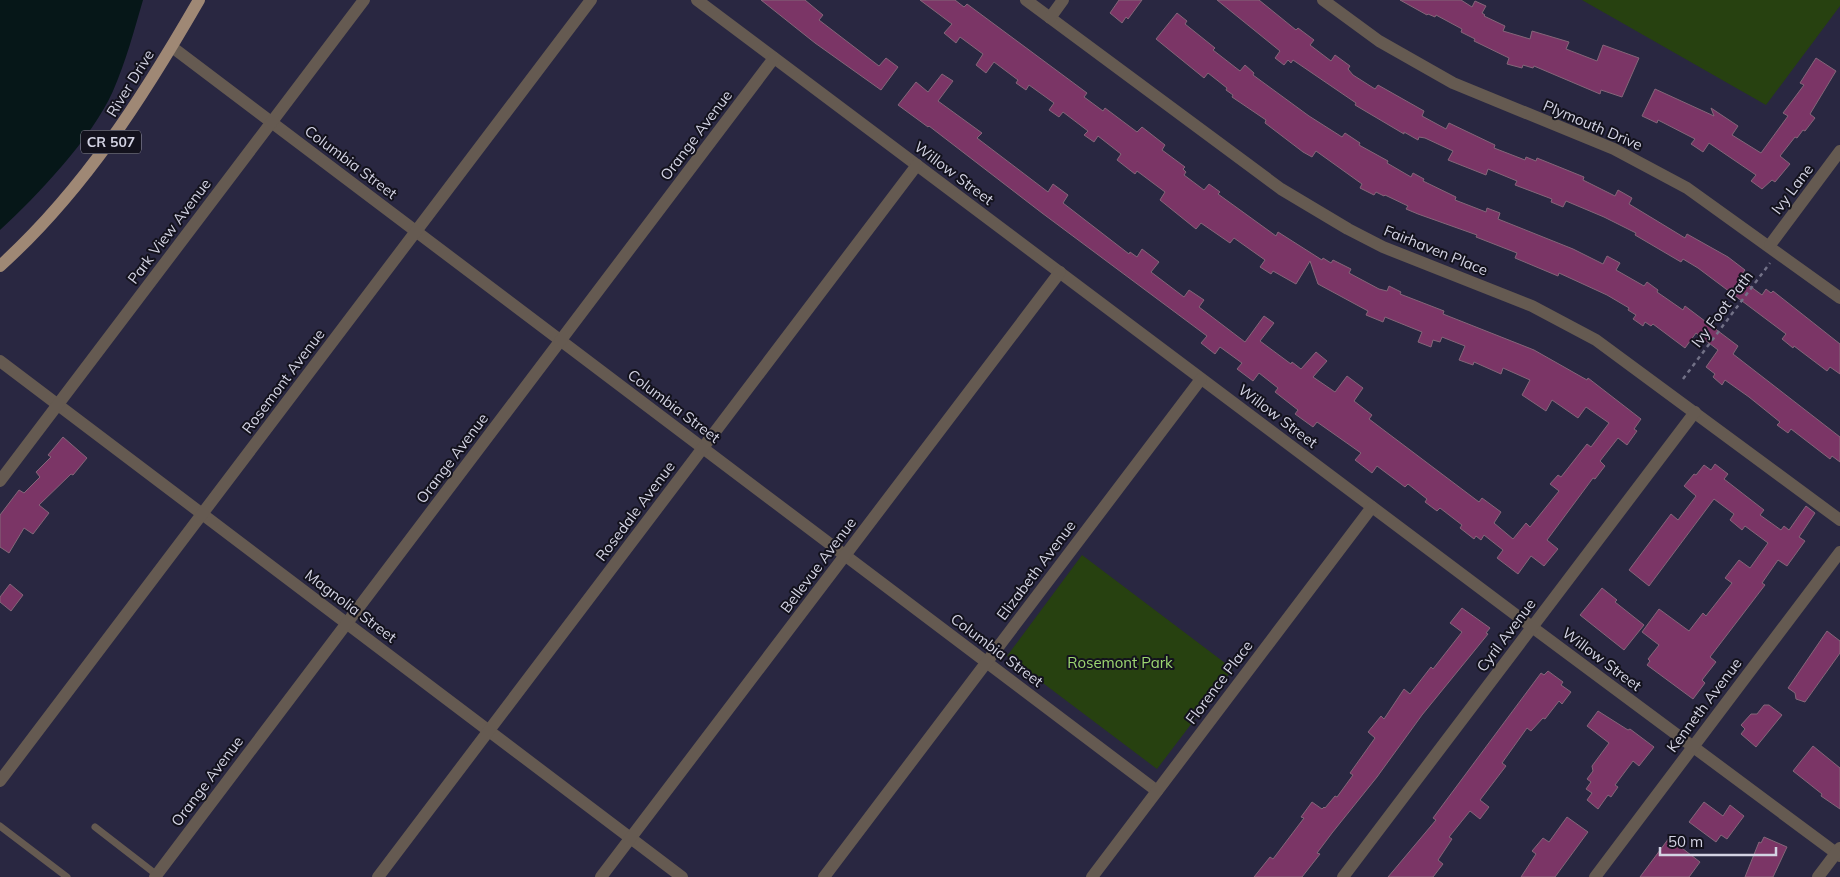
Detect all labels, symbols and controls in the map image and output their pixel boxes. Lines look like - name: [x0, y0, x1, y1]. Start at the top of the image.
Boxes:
- street label: River Drive: [102, 46, 158, 120]
- street label: Orange Avenue: [656, 86, 736, 184]
- street label: Plymouth Drive: [1541, 96, 1645, 154]
- street label: Columbia Street: [301, 121, 401, 203]
- road number: CR 507: [81, 130, 141, 154]
- street label: Willow Street: [911, 137, 997, 209]
- street label: Ivy Lane: [1767, 160, 1817, 218]
- street label: Park View Avenue: [123, 175, 215, 287]
- street label: Fairhaven Place: [1381, 221, 1491, 279]
- street label: Ivy Foot Path: [1687, 267, 1757, 351]
- street label: Rosemont Avenue: [237, 325, 329, 437]
- street label: Columbia Street: [624, 365, 724, 447]
- street label: Willow Street: [1235, 380, 1321, 452]
- street label: Orange Avenue: [412, 409, 492, 507]
- street label: Rosedale Avenue: [591, 457, 679, 565]
- street label: Bellevue Avenue: [776, 514, 860, 616]
- street label: Elizabeth Avenue: [992, 516, 1080, 624]
- street label: Magnolia Street: [301, 565, 401, 647]
- street label: Cyril Avenue: [1472, 595, 1540, 675]
- street label: Columbia Street: [947, 609, 1047, 691]
- street label: Willow Street: [1559, 623, 1645, 695]
- street label: Florence Place: [1181, 636, 1257, 728]
- park label: Rosemont Park: [1067, 653, 1173, 672]
- street label: Kenneth Avenue: [1662, 654, 1746, 756]
- street label: Orange Avenue: [167, 732, 247, 830]
- scale bar: [1660, 824, 1776, 856]
- text: 50 m: [1668, 832, 1703, 851]

